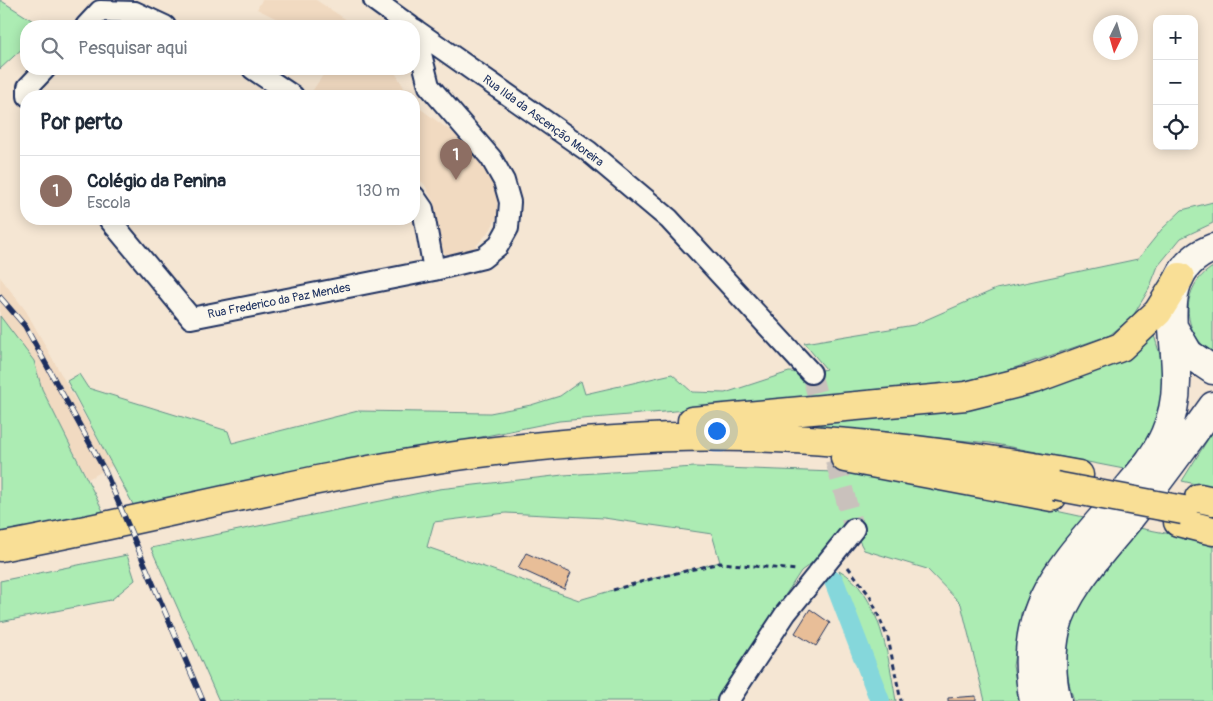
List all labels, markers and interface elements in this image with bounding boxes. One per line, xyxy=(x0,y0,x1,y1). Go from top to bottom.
north arrow xyxy=(1093,15,1138,60)
map controls xyxy=(1153,15,1198,150)
button: + xyxy=(1153,15,1198,60)
search box xyxy=(20,20,420,75)
icon: search xyxy=(38,34,66,62)
text: Pesquisar aqui xyxy=(78,36,187,60)
button: − xyxy=(1153,60,1198,105)
street label: Rua Ilda da Ascenção Moreira xyxy=(480,72,607,170)
button: locate xyxy=(1153,105,1198,150)
text: Por perto xyxy=(40,109,122,136)
pin: 1 xyxy=(440,139,472,180)
text: Colégio da Penina xyxy=(87,169,226,193)
text: 1 xyxy=(53,181,59,201)
text: 130 m xyxy=(356,181,400,201)
text: Escola xyxy=(87,193,130,213)
street label: Rua Frederico da Paz Mendes xyxy=(206,280,352,322)
your location xyxy=(704,418,730,444)

